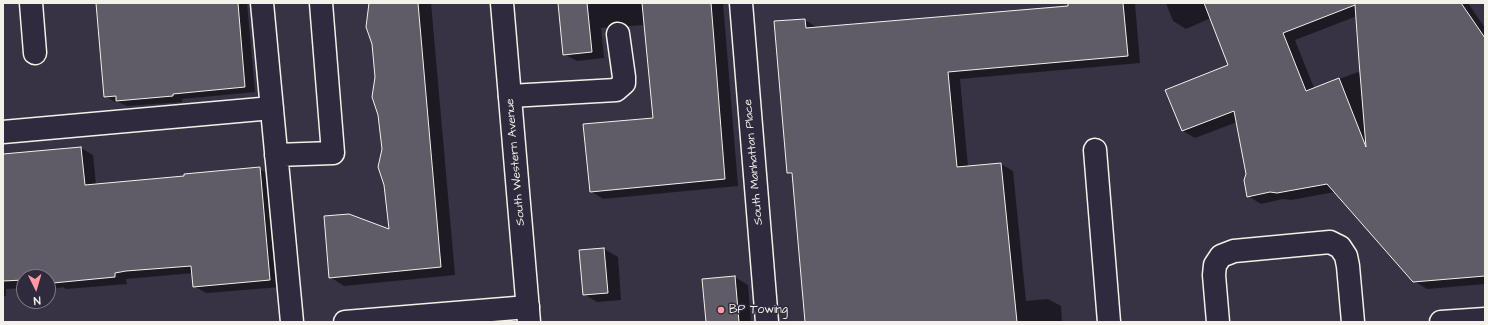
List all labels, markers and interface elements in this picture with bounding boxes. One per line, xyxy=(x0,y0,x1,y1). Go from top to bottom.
street label: South Western Avenue xyxy=(503,98,529,226)
street label: South Manhattan Place xyxy=(741,98,767,226)
north arrow xyxy=(16,269,56,309)
text: N xyxy=(33,293,41,308)
place label: BP Towing xyxy=(729,303,788,317)
marker: BP Towing xyxy=(716,305,726,315)

